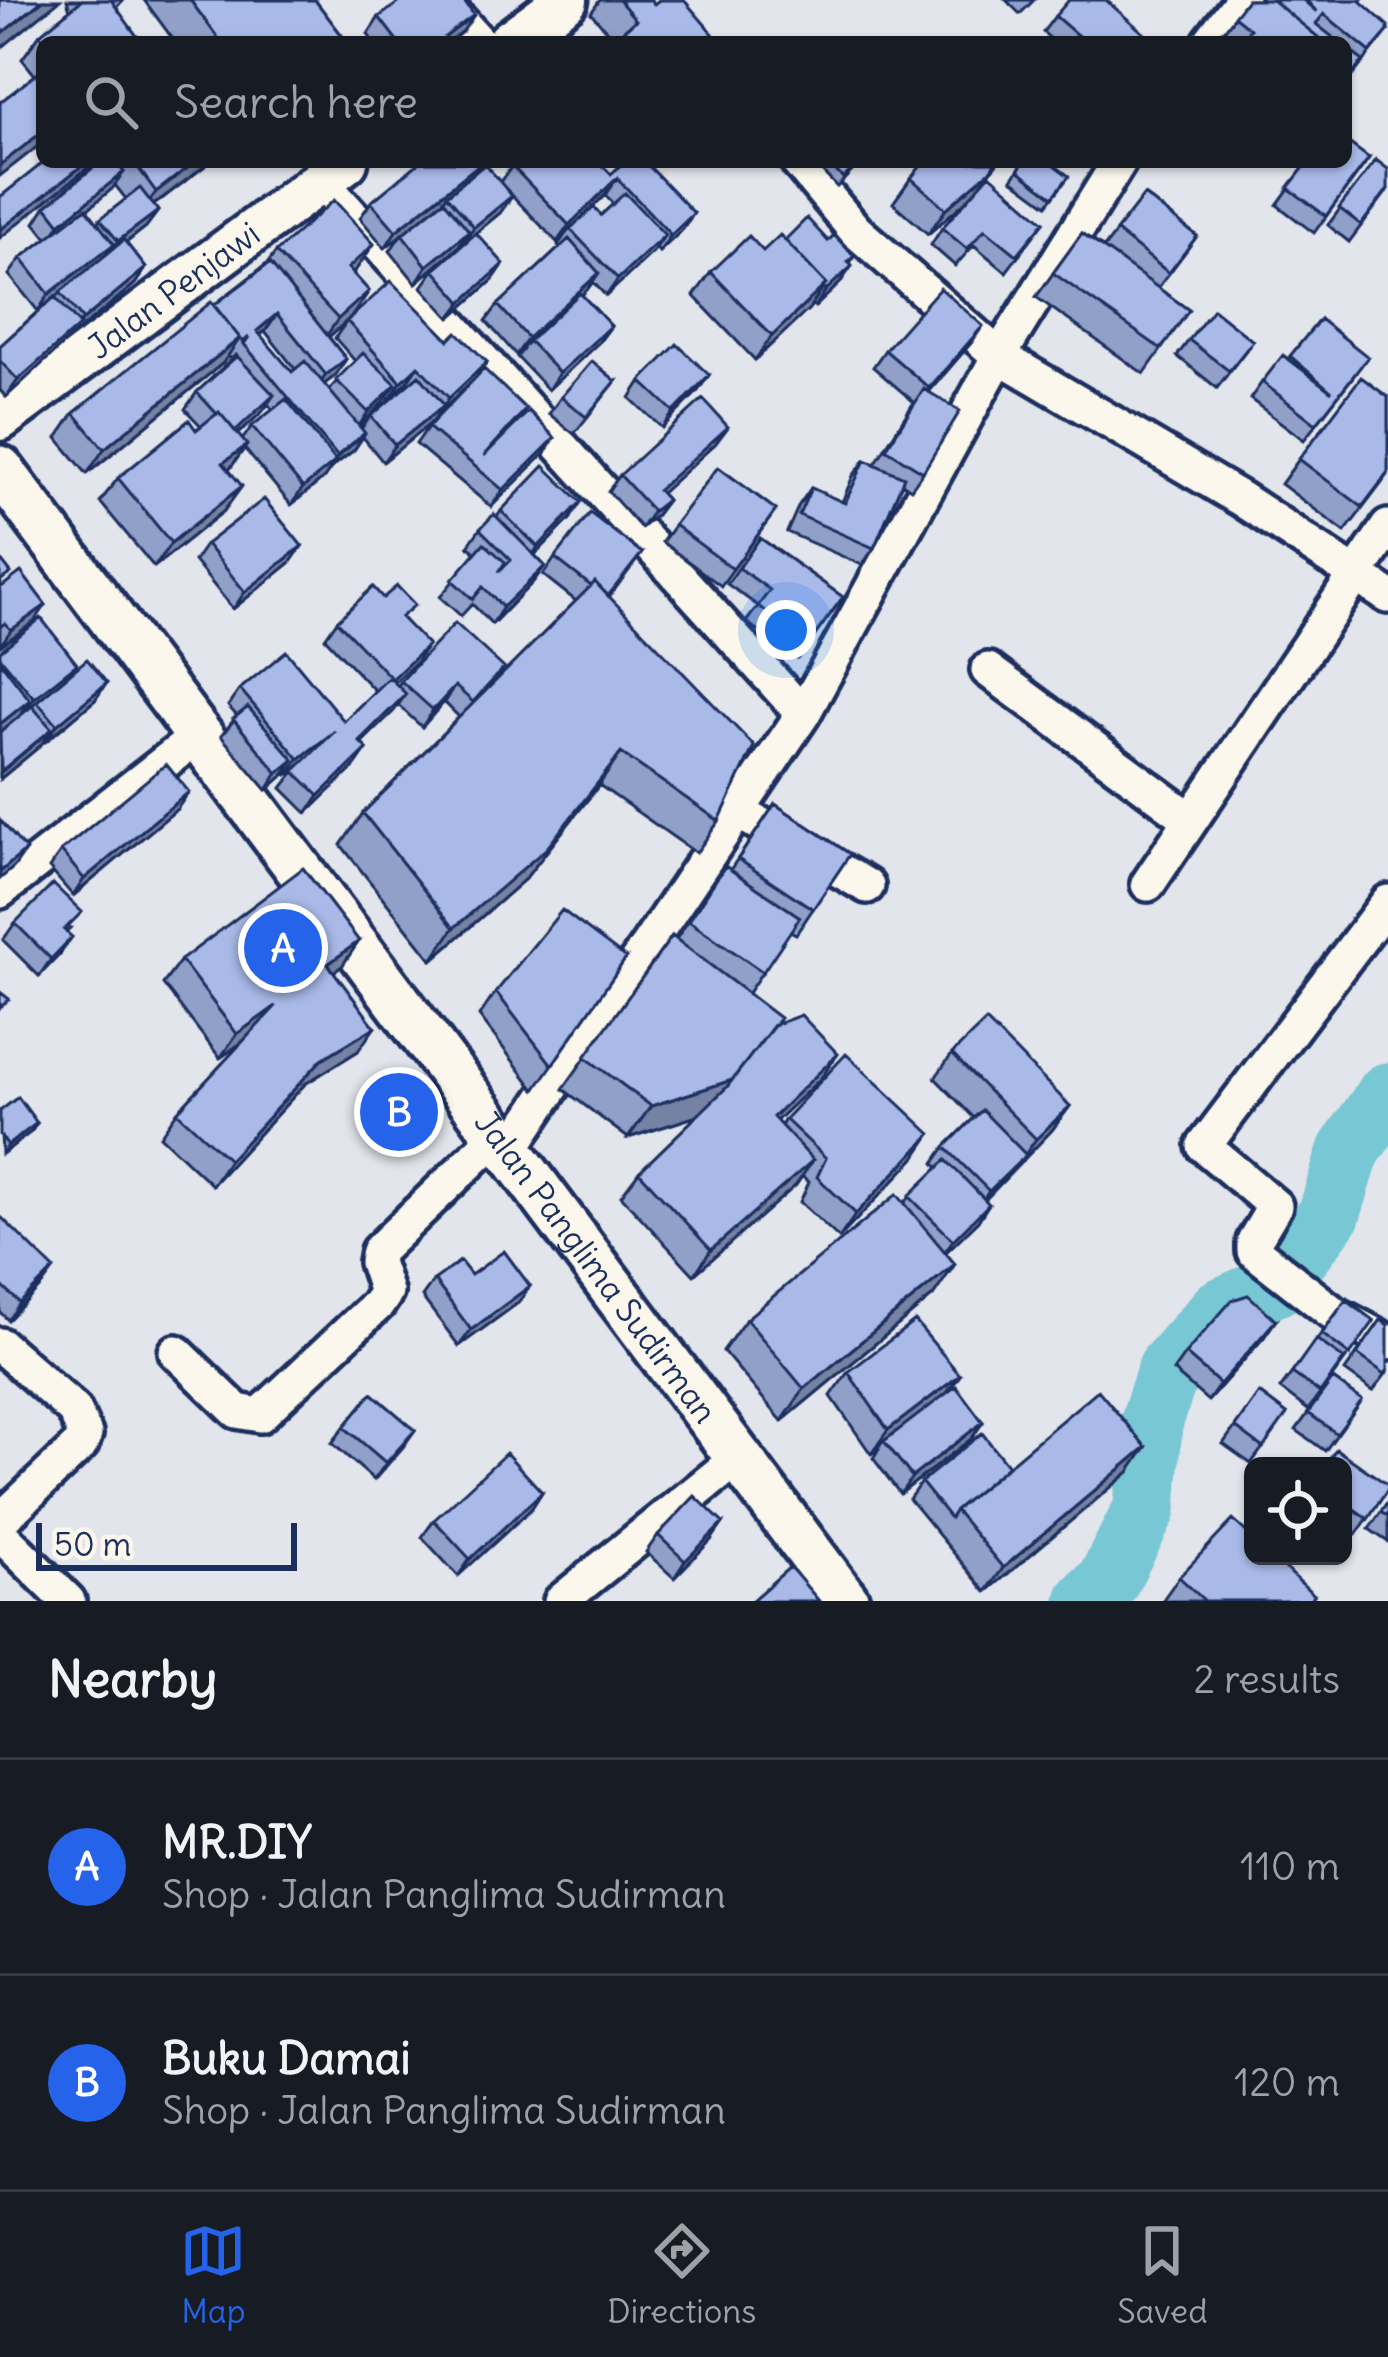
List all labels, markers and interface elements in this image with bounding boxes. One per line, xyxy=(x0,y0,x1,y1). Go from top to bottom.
search box xyxy=(36,36,1352,168)
icon: search xyxy=(78,69,144,135)
text: Search here xyxy=(174,74,418,130)
street label: Jalan Penjawi xyxy=(79,213,268,368)
your location xyxy=(756,600,816,660)
pin: A xyxy=(244,903,322,993)
pin: B xyxy=(360,1067,438,1157)
street label: Jalan Panglima Sudirman xyxy=(466,1102,727,1431)
map controls xyxy=(1244,1457,1352,1565)
button: locate xyxy=(1244,1457,1352,1565)
scale bar xyxy=(36,1517,297,1570)
text: 50 m xyxy=(54,1523,131,1565)
text: Nearby xyxy=(48,1647,217,1711)
text: 2 results xyxy=(1193,1655,1340,1704)
text: MR.DIY xyxy=(162,1814,312,1870)
text: A xyxy=(74,1842,100,1891)
text: 110 m xyxy=(1240,1842,1340,1891)
text: Shop · Jalan Panglima Sudirman xyxy=(162,1870,726,1919)
text: Buku Damai xyxy=(162,2030,411,2086)
text: B xyxy=(74,2058,100,2107)
text: 120 m xyxy=(1234,2058,1340,2107)
text: Shop · Jalan Panglima Sudirman xyxy=(162,2086,726,2135)
tab: Map xyxy=(180,2218,246,2332)
tab: Directions xyxy=(607,2218,756,2332)
tab: Saved xyxy=(1117,2218,1208,2332)

